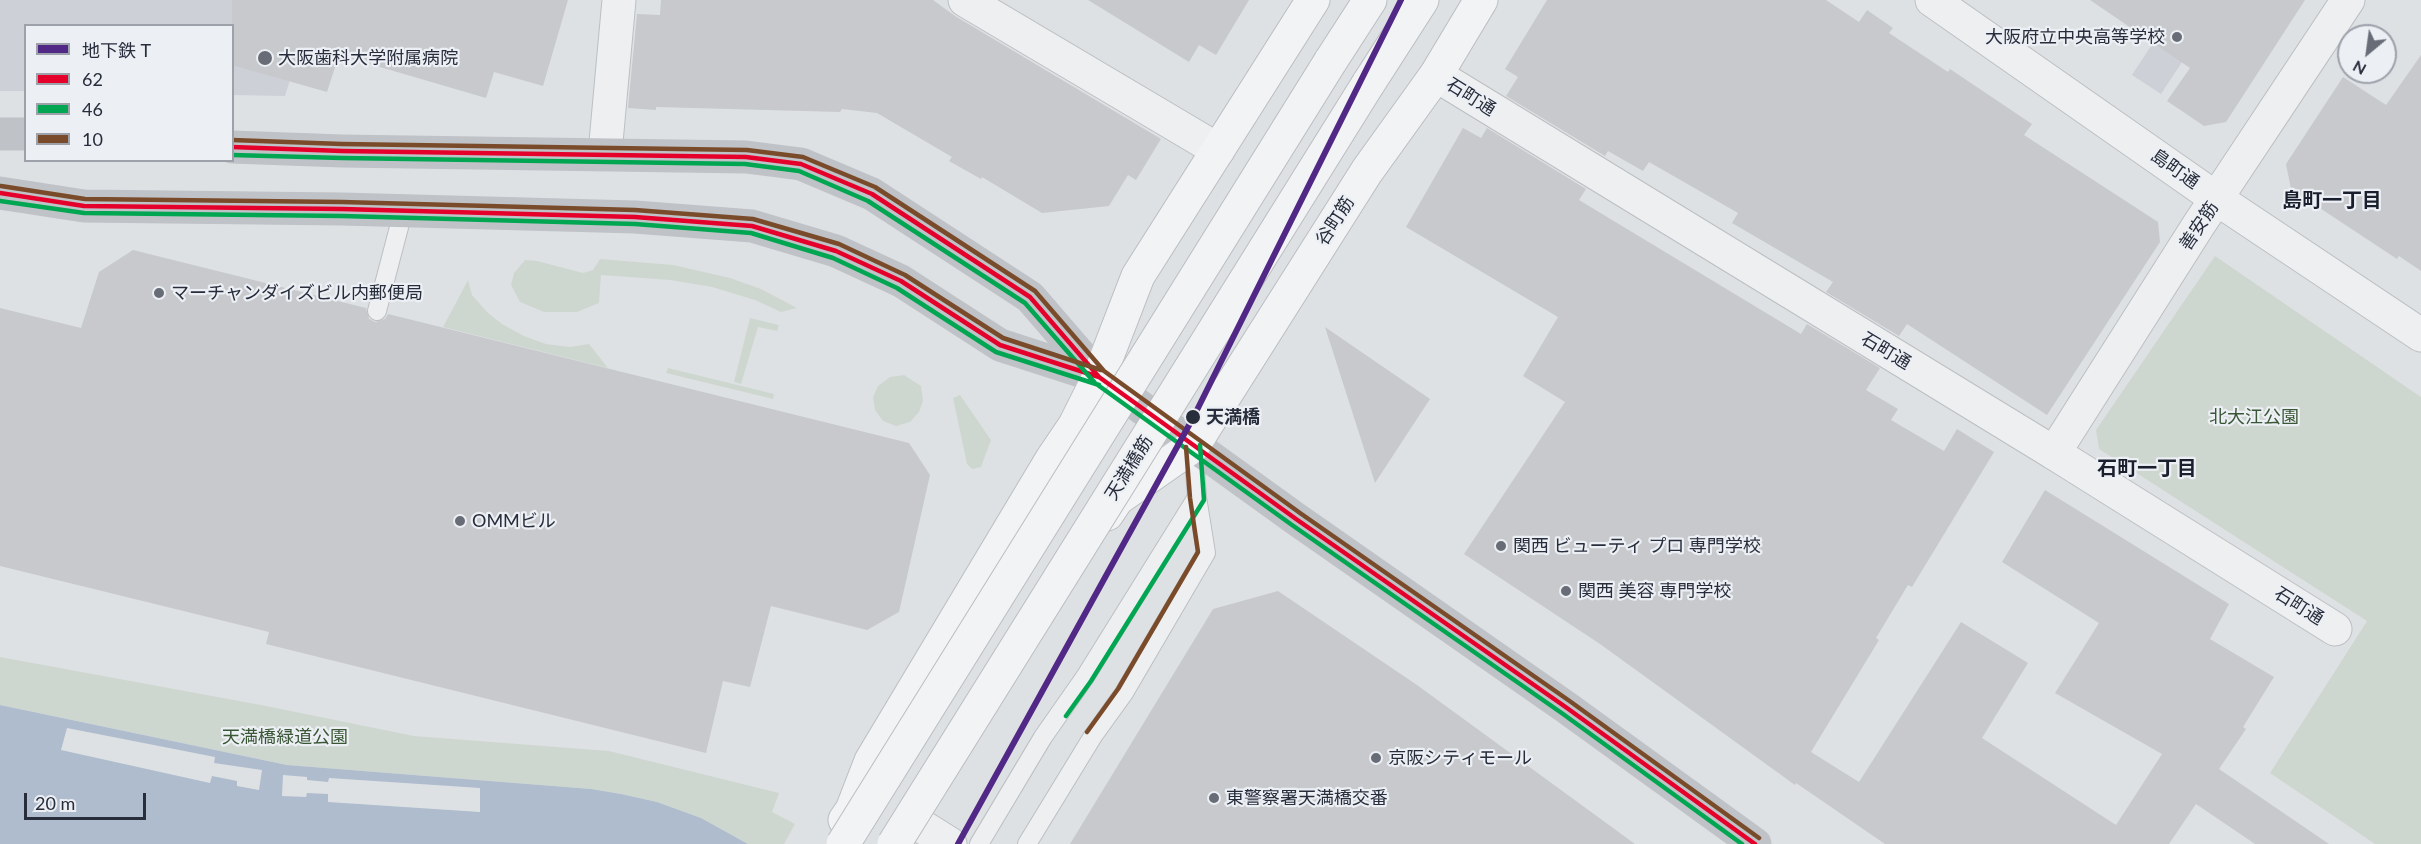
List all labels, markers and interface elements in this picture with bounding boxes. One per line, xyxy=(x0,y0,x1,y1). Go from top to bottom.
legend xyxy=(24,24,234,162)
north arrow xyxy=(2337,24,2397,84)
place label: 大阪府立中央高等学校 xyxy=(1985,26,2165,48)
marker: 大阪府立中央高等学校 xyxy=(2170,30,2184,44)
text: 地下鉄 T xyxy=(82,39,151,61)
place label: 大阪歯科大学附属病院 xyxy=(278,47,458,69)
marker: 大阪歯科大学附属病院 xyxy=(256,49,274,67)
text: N xyxy=(2349,57,2369,80)
text: 62 xyxy=(82,68,103,90)
street label: 石町通 xyxy=(1442,74,1500,120)
text: 46 xyxy=(82,98,103,120)
text: 10 xyxy=(82,128,103,150)
street label: 島町通 xyxy=(2147,145,2203,193)
district label: 島町一丁目 xyxy=(2282,189,2382,213)
street label: 谷町筋 xyxy=(1311,192,1359,250)
street label: 善安筋 xyxy=(2175,198,2223,254)
place label: マーチャンダイズビル内郵便局 xyxy=(171,282,423,304)
marker: マーチャンダイズビル内郵便局 xyxy=(152,286,166,300)
street label: 石町通 xyxy=(1857,328,1915,374)
place label: 天満橋 xyxy=(1206,406,1260,428)
park label: 北大江公園 xyxy=(2209,406,2299,428)
marker: 天満橋 xyxy=(1184,408,1202,426)
street label: 天満橋筋 xyxy=(1101,432,1157,504)
district label: 石町一丁目 xyxy=(2097,457,2197,481)
place label: OMMビル xyxy=(472,510,556,532)
marker: OMMビル xyxy=(453,514,467,528)
place label: 関西 ビューティ プロ 専門学校 xyxy=(1513,535,1761,557)
marker: 関西 ビューティ プロ 専門学校 xyxy=(1494,539,1508,553)
place label: 関西 美容 専門学校 xyxy=(1578,580,1731,602)
street label: 石町通 xyxy=(2270,583,2328,629)
marker: 関西 美容 専門学校 xyxy=(1559,584,1573,598)
park label: 天満橋緑道公園 xyxy=(222,726,348,748)
place label: 京阪シティモール xyxy=(1388,747,1532,769)
marker: 京阪シティモール xyxy=(1369,751,1383,765)
scale bar xyxy=(27,781,148,819)
place label: 東警察署天満橋交番 xyxy=(1226,787,1388,809)
marker: 東警察署天満橋交番 xyxy=(1207,791,1221,805)
text: 20 m xyxy=(35,792,75,814)

